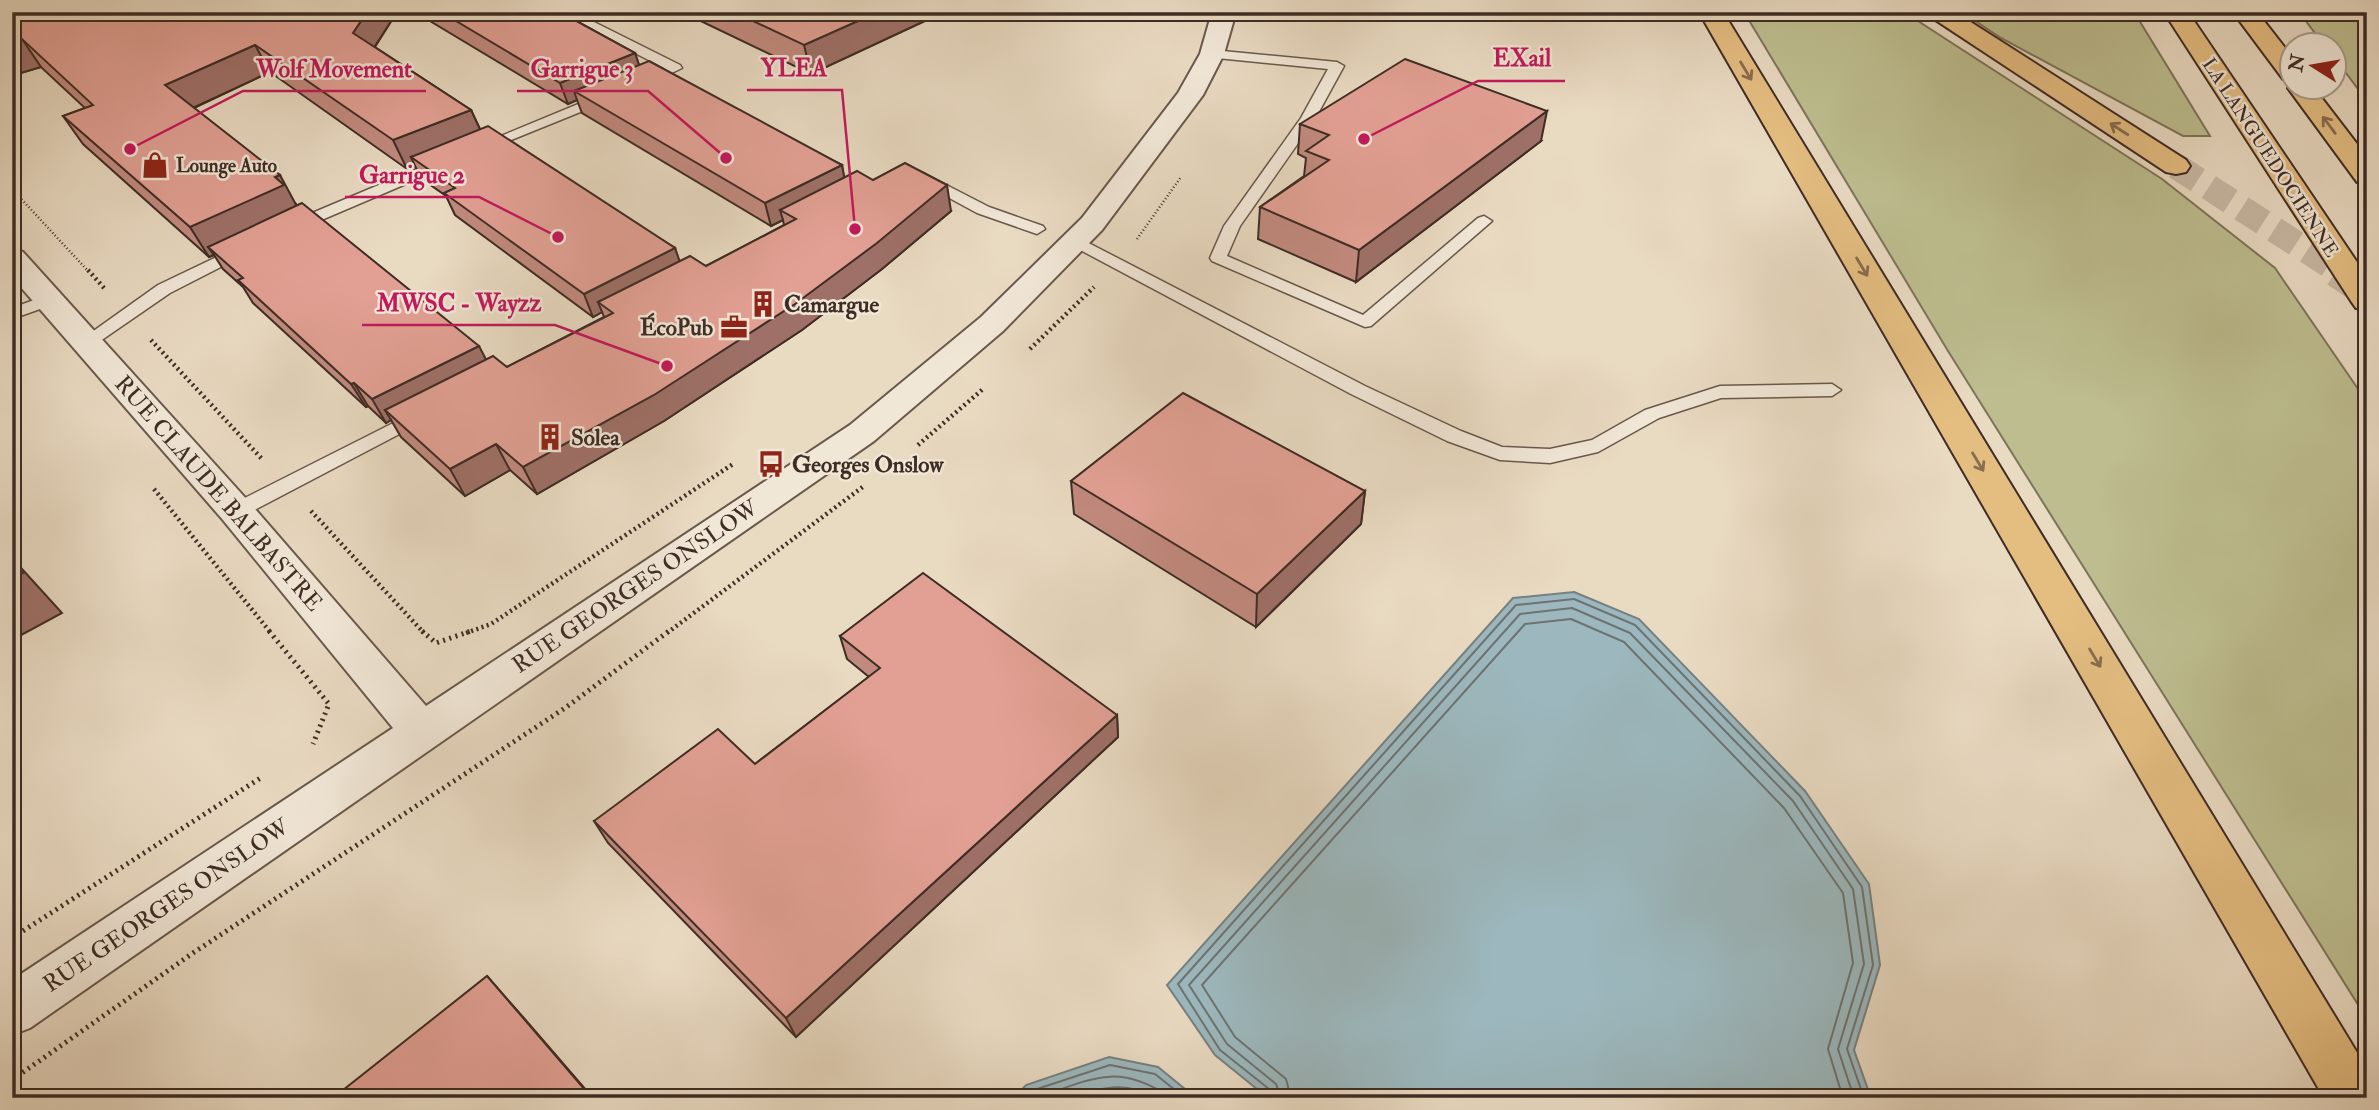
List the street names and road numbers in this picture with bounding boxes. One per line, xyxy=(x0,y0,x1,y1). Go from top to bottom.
street label: LA LANGUEDOCIENNE xyxy=(2198,53,2344,261)
street label: RUE CLAUDE BALBASTRE xyxy=(108,370,329,617)
street label: RUE GEORGES ONSLOW xyxy=(507,492,765,680)
street label: RUE GEORGES ONSLOW xyxy=(38,811,296,999)

